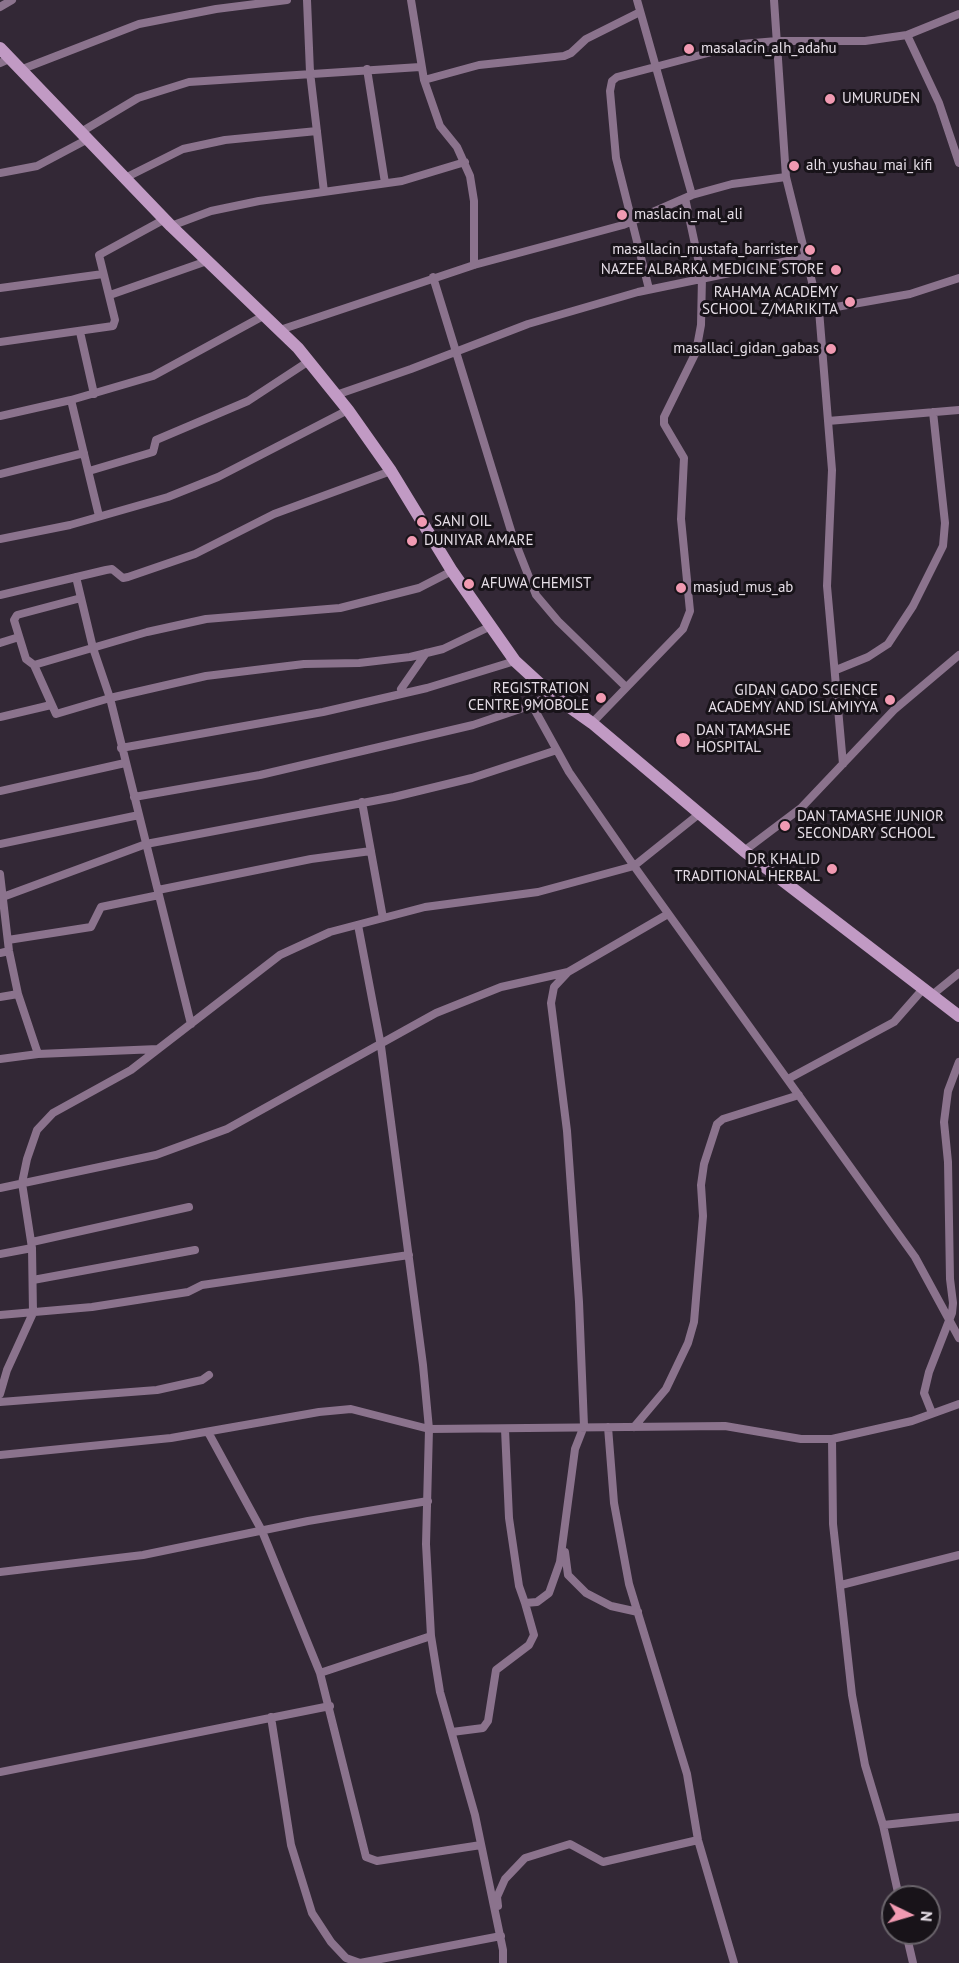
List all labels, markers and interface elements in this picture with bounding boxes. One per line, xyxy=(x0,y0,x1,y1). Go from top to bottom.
place label: masalacin_alh_adahu xyxy=(701,40,837,58)
marker: masalacin_alh_adahu xyxy=(682,42,696,56)
place label: UMURUDEN xyxy=(842,90,920,108)
marker: UMURUDEN xyxy=(823,92,837,106)
place label: alh_yushau_mai_kifi xyxy=(806,157,932,175)
marker: alh_yushau_mai_kifi xyxy=(787,159,801,173)
place label: maslacin_mal_ali xyxy=(634,206,743,224)
marker: maslacin_mal_ali xyxy=(615,208,629,222)
place label: masallacin_mustafa_barrister xyxy=(612,241,798,259)
marker: masallacin_mustafa_barrister xyxy=(803,243,817,257)
place label: NAZEE ALBARKA MEDICINE STORE xyxy=(601,261,824,279)
marker: NAZEE ALBARKA MEDICINE STORE xyxy=(829,263,843,277)
place label: RAHAMA ACADEMY SCHOOL Z/MARIKITA xyxy=(702,284,838,319)
marker: RAHAMA ACADEMY SCHOOL Z/MARIKITA xyxy=(843,295,857,309)
place label: masallaci_gidan_gabas xyxy=(673,340,819,358)
marker: masallaci_gidan_gabas xyxy=(824,342,838,356)
place label: SANI OIL xyxy=(434,513,492,531)
marker: SANI OIL xyxy=(415,515,429,529)
place label: DUNIYAR AMARE xyxy=(424,532,533,550)
marker: DUNIYAR AMARE xyxy=(405,534,419,548)
place label: AFUWA CHEMIST xyxy=(481,575,591,593)
marker: AFUWA CHEMIST xyxy=(462,577,476,591)
place label: masjud_mus_ab xyxy=(693,579,793,597)
marker: masjud_mus_ab xyxy=(674,581,688,595)
place label: REGISTRATION CENTRE 9MOBOLE xyxy=(468,680,589,715)
place label: GIDAN GADO SCIENCE ACADEMY AND ISLAMIYYA xyxy=(708,682,878,717)
marker: REGISTRATION CENTRE 9MOBOLE xyxy=(594,691,608,705)
marker: GIDAN GADO SCIENCE ACADEMY AND ISLAMIYYA xyxy=(883,693,897,707)
place label: DAN TAMASHE HOSPITAL xyxy=(696,722,791,757)
marker: DAN TAMASHE HOSPITAL xyxy=(674,731,692,749)
place label: DAN TAMASHE JUNIOR SECONDARY SCHOOL xyxy=(797,808,944,843)
marker: DAN TAMASHE JUNIOR SECONDARY SCHOOL xyxy=(778,819,792,833)
place label: DR KHALID TRADITIONAL HERBAL xyxy=(674,851,820,886)
marker: DR KHALID TRADITIONAL HERBAL xyxy=(825,862,839,876)
north arrow xyxy=(881,1885,941,1945)
text: N xyxy=(917,1910,937,1922)

